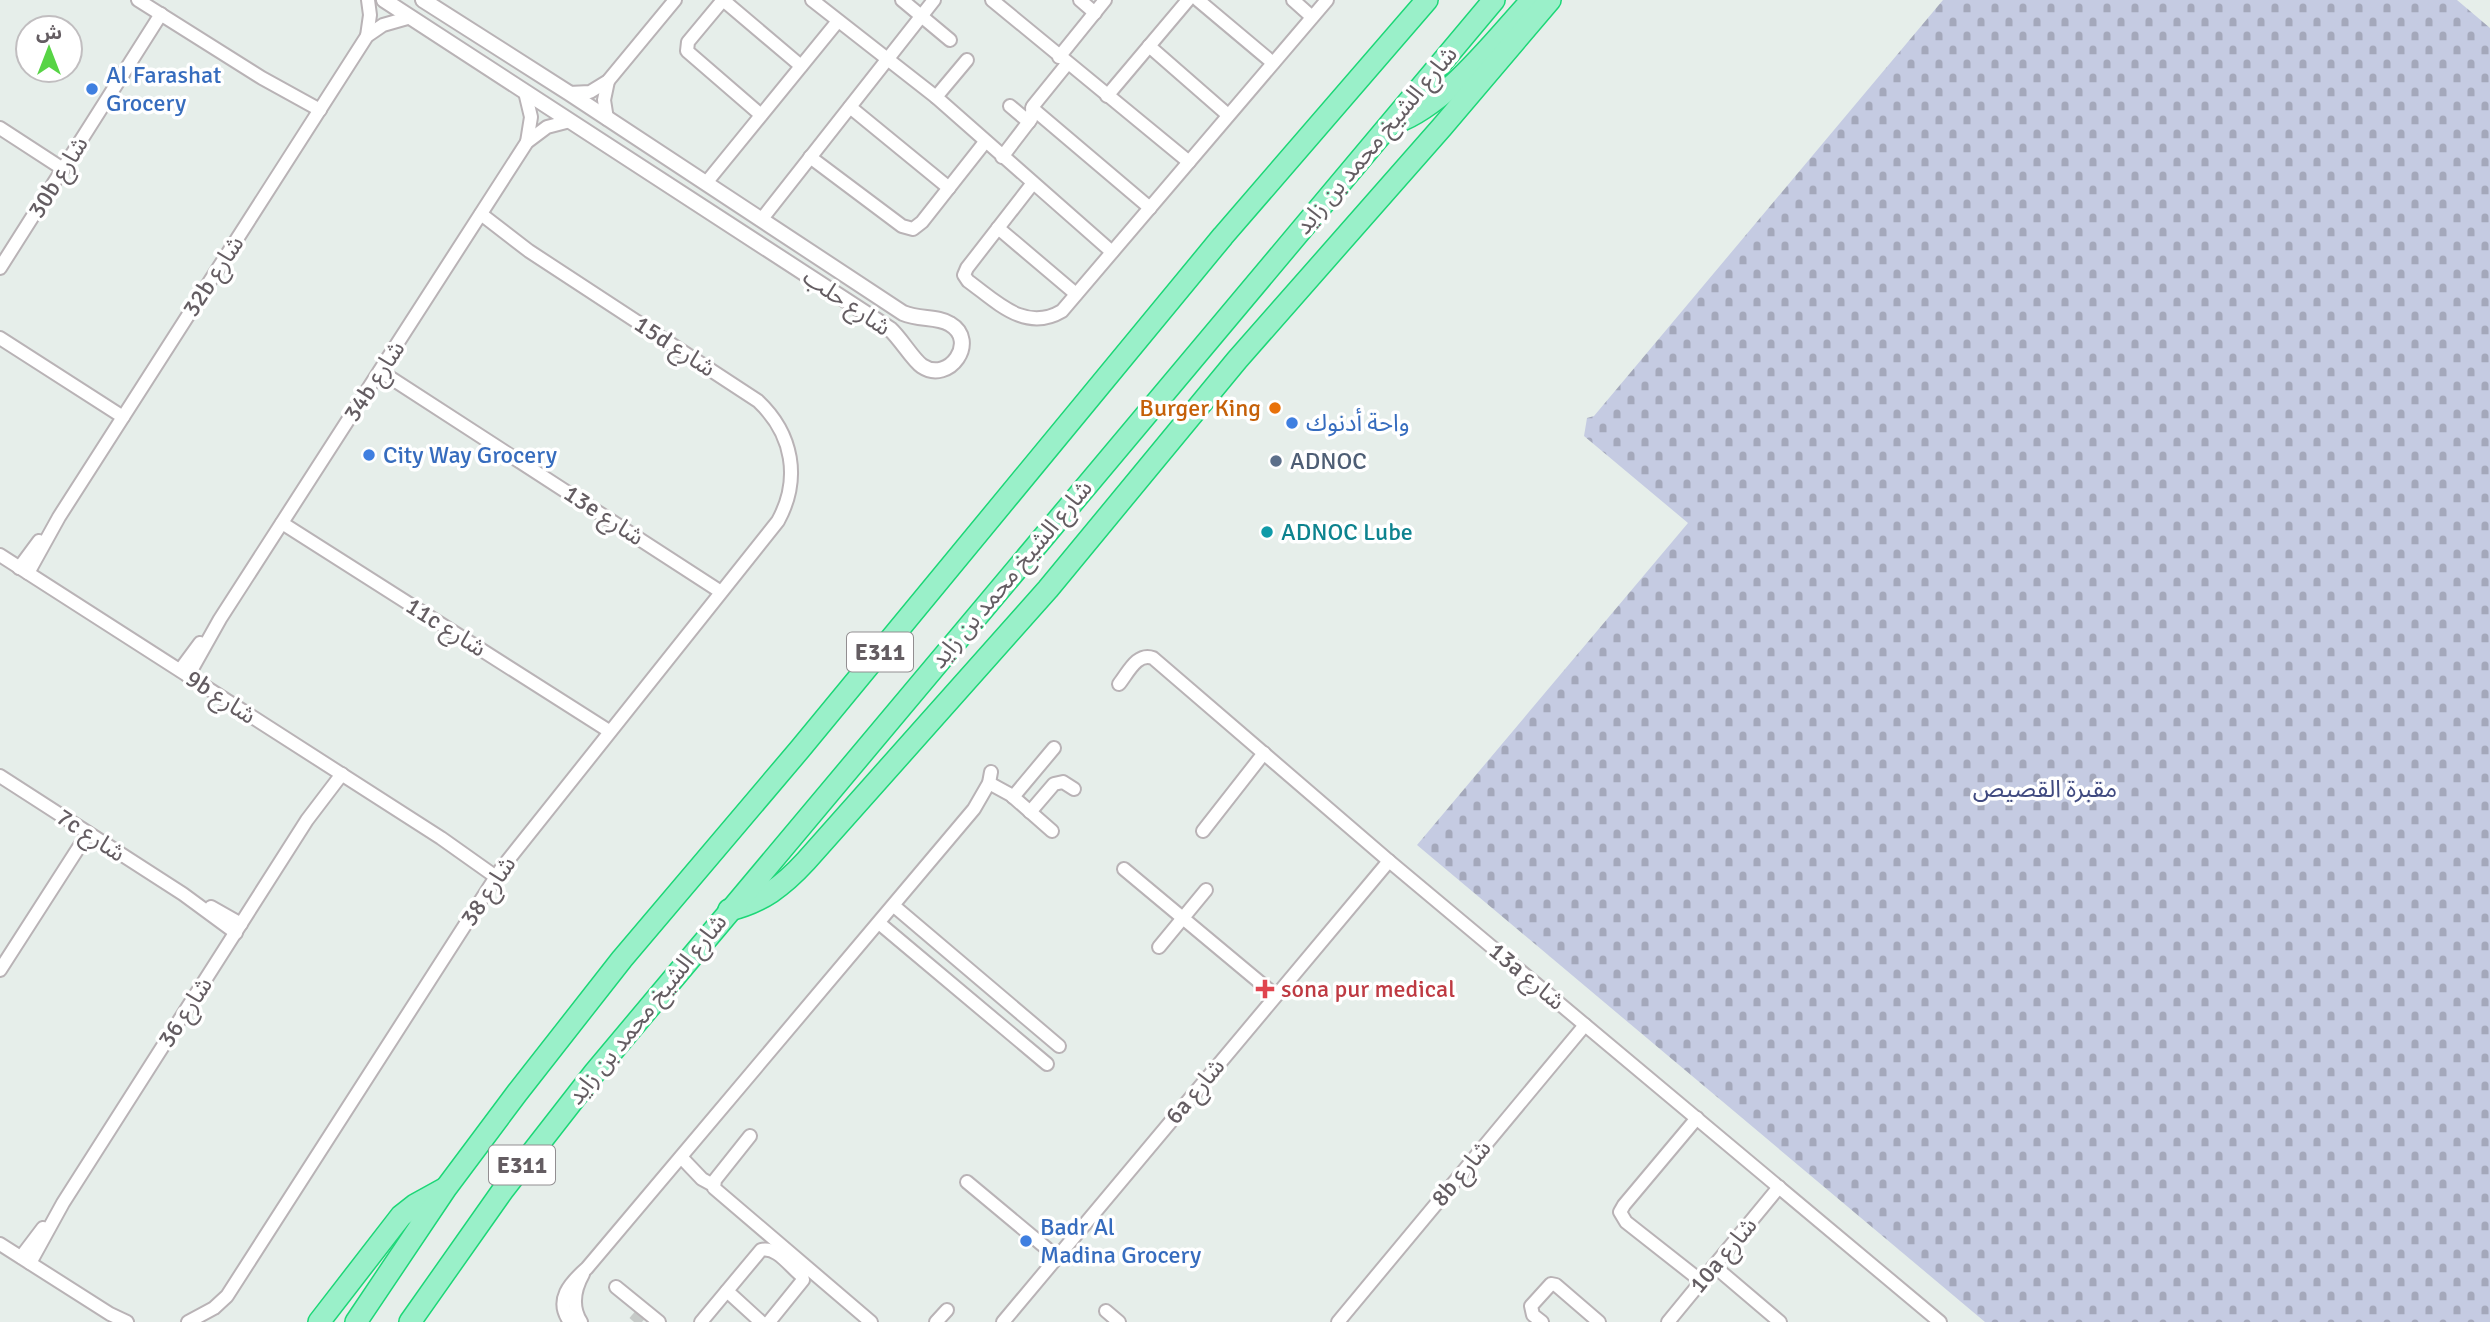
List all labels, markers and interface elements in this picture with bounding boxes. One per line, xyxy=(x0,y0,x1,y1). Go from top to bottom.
north arrow xyxy=(14,14,84,84)
text: ش xyxy=(36,21,62,45)
street label: شارع الشيخ محمد بن زايد xyxy=(1288,40,1465,242)
place label: Al Farashat Grocery xyxy=(106,60,221,118)
marker: Al Farashat Grocery xyxy=(84,81,100,97)
street label: 30b شارع xyxy=(21,131,96,224)
street label: 32b شارع xyxy=(176,230,252,323)
street label: شارع حلب xyxy=(796,262,897,344)
street label: 15d شارع xyxy=(628,309,721,385)
street label: 34b شارع xyxy=(337,335,413,428)
place label: Burger King xyxy=(1139,393,1261,423)
marker: Burger King xyxy=(1267,400,1283,416)
place label: واحة أدنوك xyxy=(1306,407,1410,438)
marker: واحة أدنوك xyxy=(1284,415,1300,431)
place label: City Way Grocery xyxy=(383,440,557,470)
place label: ADNOC xyxy=(1290,446,1367,476)
marker: City Way Grocery xyxy=(361,447,377,463)
marker: ADNOC xyxy=(1268,453,1284,469)
street label: شارع الشيخ محمد بن زايد xyxy=(923,474,1100,676)
street label: 13e شارع xyxy=(557,478,650,554)
place label: ADNOC Lube xyxy=(1281,517,1413,547)
marker: ADNOC Lube xyxy=(1259,524,1275,540)
street label: 11c شارع xyxy=(399,591,492,665)
road number: E311 xyxy=(847,632,913,672)
street label: 9b شارع xyxy=(179,663,262,732)
park label: مقبرة القصيص xyxy=(1973,774,2117,804)
street label: 7c شارع xyxy=(50,802,131,870)
street label: شارع 38 xyxy=(454,850,524,933)
street label: شارع الشيخ محمد بن زايد xyxy=(561,907,735,1112)
street label: 13a شارع xyxy=(1482,936,1571,1018)
street label: شارع 36 xyxy=(151,971,220,1054)
place label: sona pur medical xyxy=(1281,974,1455,1004)
marker: sona pur medical xyxy=(1255,979,1275,999)
street label: 6a شارع xyxy=(1159,1052,1233,1131)
street label: 8b شارع xyxy=(1425,1134,1499,1214)
road number: E311 xyxy=(489,1146,555,1184)
street label: 10a شارع xyxy=(1683,1211,1765,1300)
place label: Badr Al Madina Grocery xyxy=(1040,1212,1201,1270)
marker: Badr Al Madina Grocery xyxy=(1018,1233,1034,1249)

